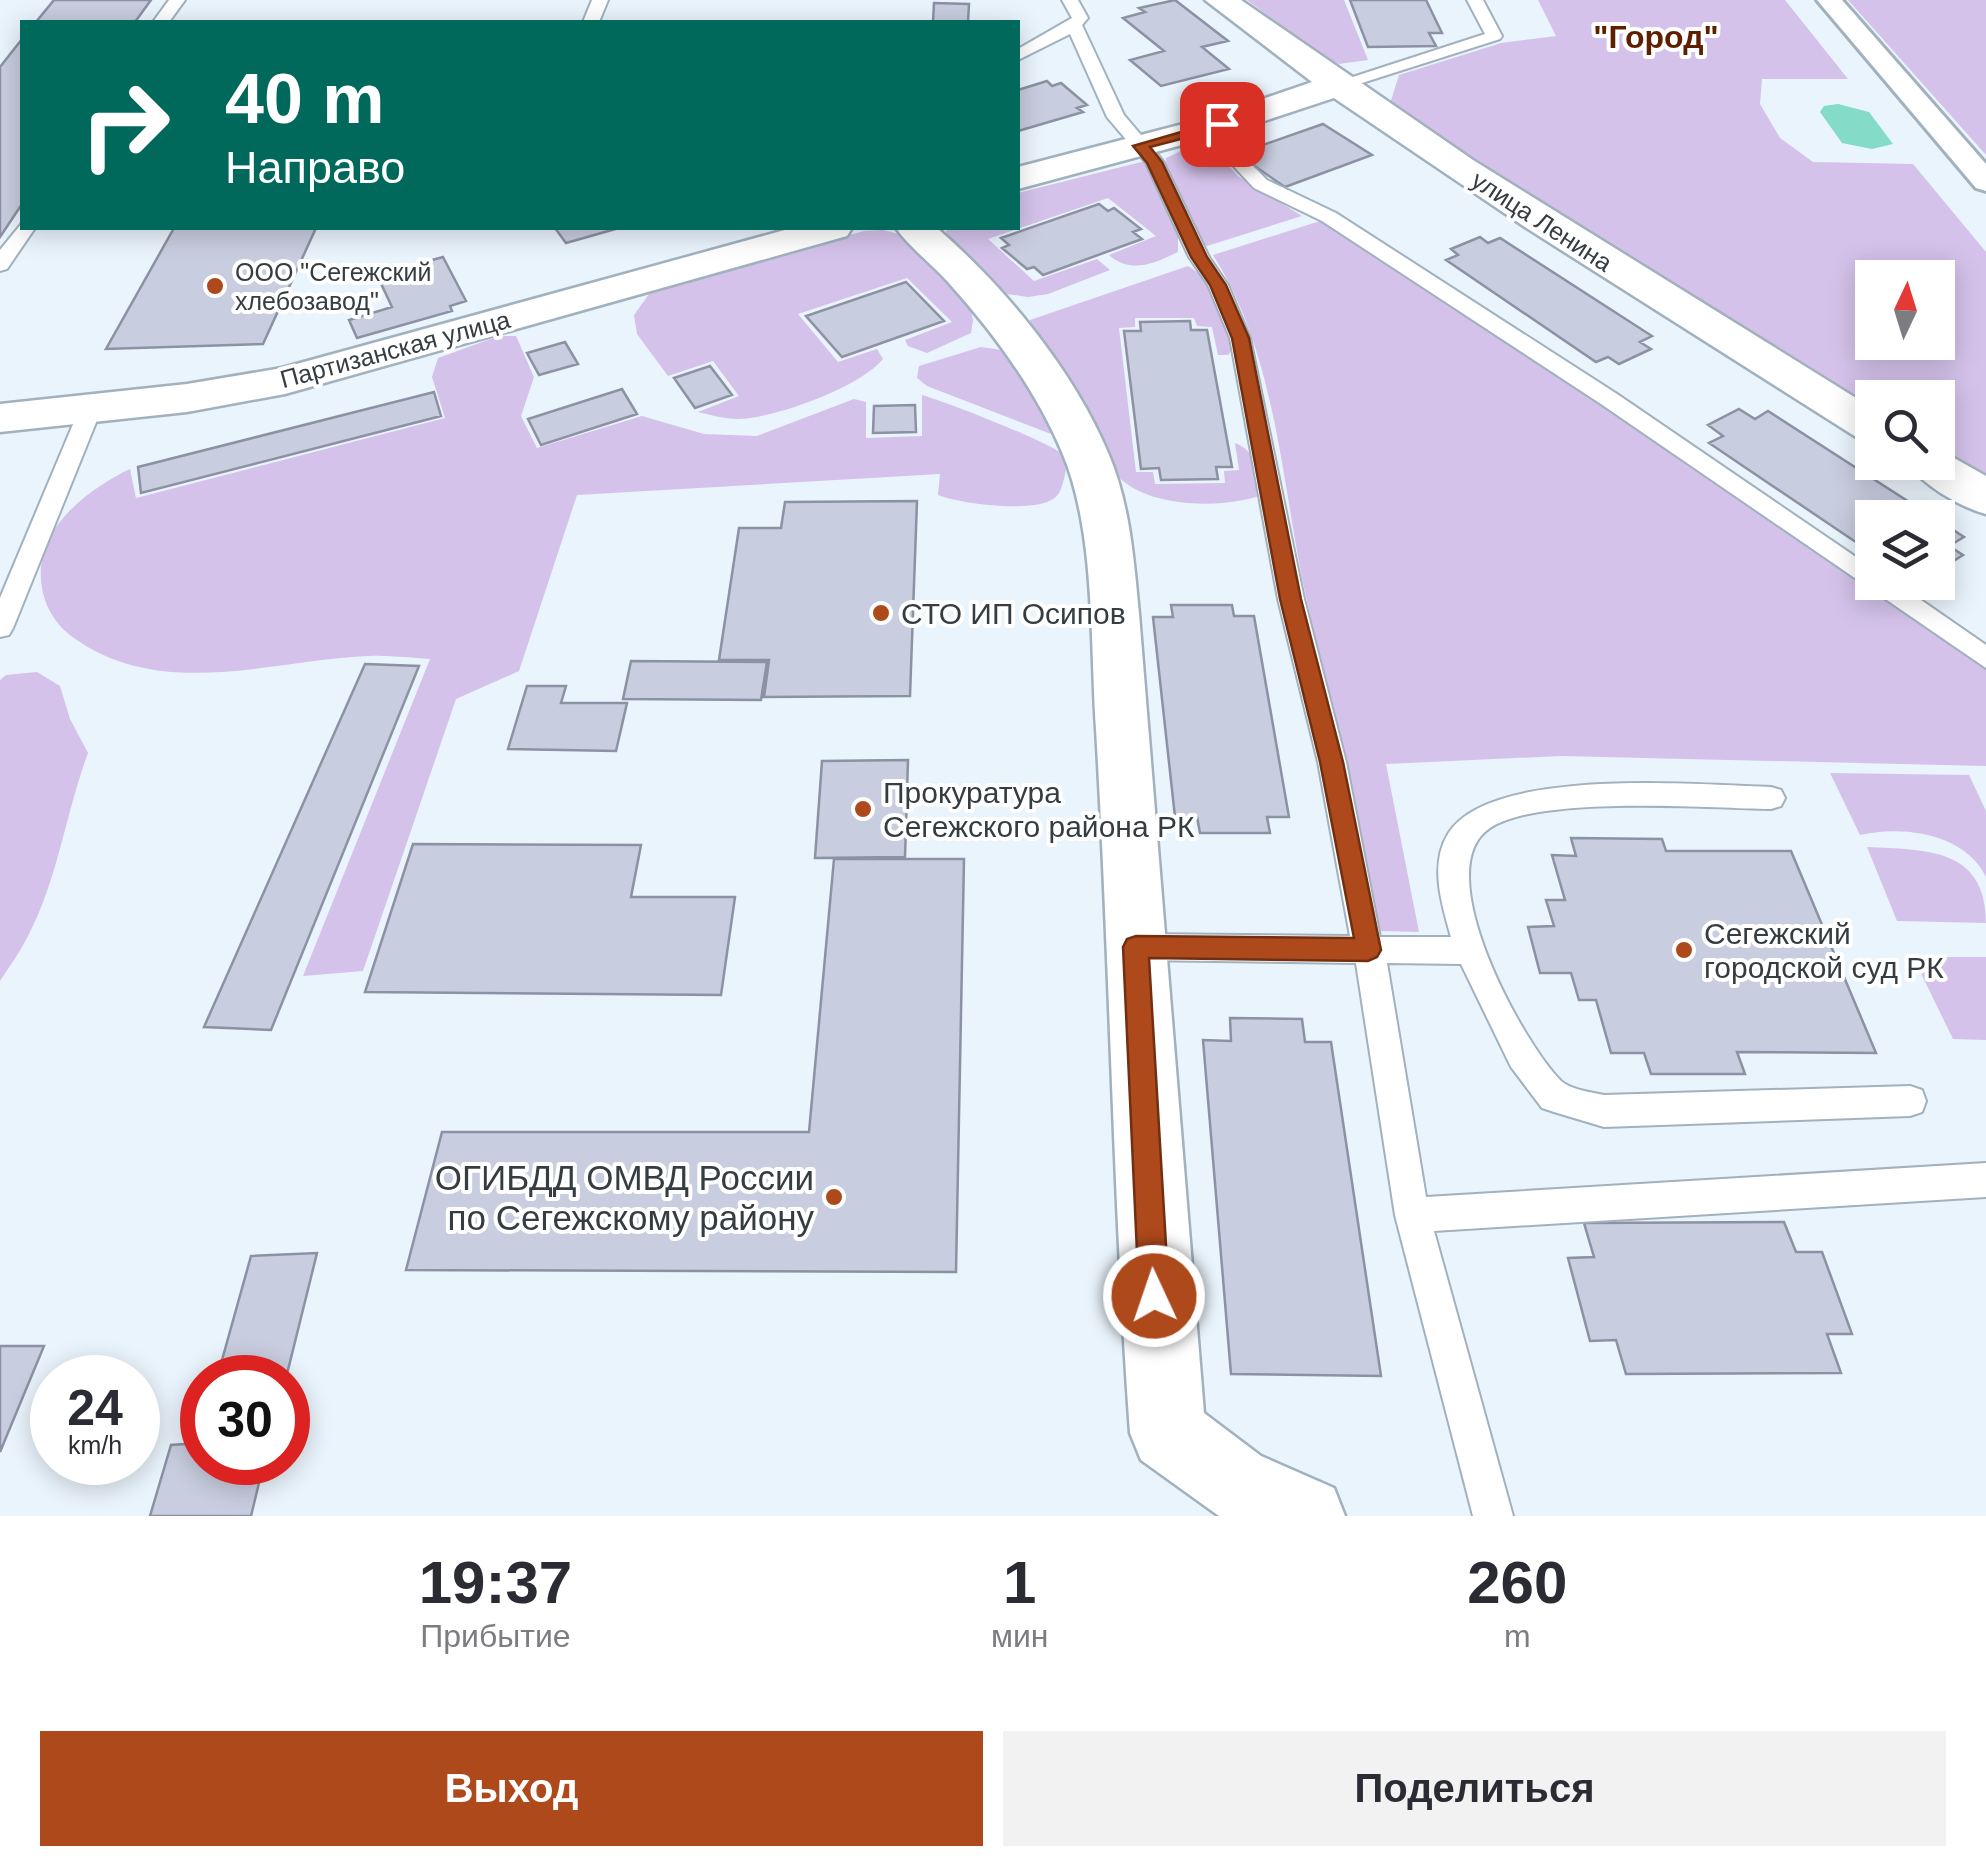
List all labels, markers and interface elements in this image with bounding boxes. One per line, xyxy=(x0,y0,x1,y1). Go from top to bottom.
district label: "Город" xyxy=(1593,19,1719,55)
icon: right xyxy=(60,60,190,190)
text: 40 m xyxy=(225,60,385,138)
pin xyxy=(1180,82,1265,167)
icon: arrive xyxy=(1195,97,1250,152)
text: Направо xyxy=(225,142,405,193)
street label: улица Ленина xyxy=(1467,165,1617,277)
place label: ООО "Сегежский хлебозавод" xyxy=(235,258,431,315)
north arrow xyxy=(1855,260,1955,360)
map controls xyxy=(1855,260,1955,600)
marker: ООО "Сегежский хлебозавод" xyxy=(204,275,226,297)
street label: Партизанская улица xyxy=(277,305,513,393)
button: search xyxy=(1855,380,1955,480)
button: layers xyxy=(1855,500,1955,600)
place label: СТО ИП Осипов xyxy=(901,597,1126,630)
marker: СТО ИП Осипов xyxy=(870,602,892,624)
place label: Прокуратура Сегежского района РК xyxy=(883,776,1195,843)
marker: Прокуратура Сегежского района РК xyxy=(852,798,874,820)
place label: Сегежский городской суд РК xyxy=(1704,917,1944,984)
marker: Сегежский городской суд РК xyxy=(1673,939,1695,961)
place label: ОГИБДД ОМВД России по Сегежскому району xyxy=(435,1158,814,1237)
marker: ОГИБДД ОМВД России по Сегежскому району xyxy=(823,1186,845,1208)
position arrow xyxy=(1102,1244,1206,1348)
speed limit sign: 30 xyxy=(180,1355,310,1485)
text: 24 xyxy=(67,1380,123,1436)
text: km/h xyxy=(68,1431,122,1459)
text: 19:37 xyxy=(419,1549,572,1616)
text: 1 xyxy=(1003,1549,1036,1616)
text: 260 xyxy=(1467,1549,1567,1616)
text: Прибытие xyxy=(420,1618,571,1654)
text: мин xyxy=(991,1618,1048,1654)
text: m xyxy=(1504,1618,1531,1654)
button: Выход xyxy=(40,1731,983,1846)
button: Поделиться xyxy=(1003,1731,1946,1846)

